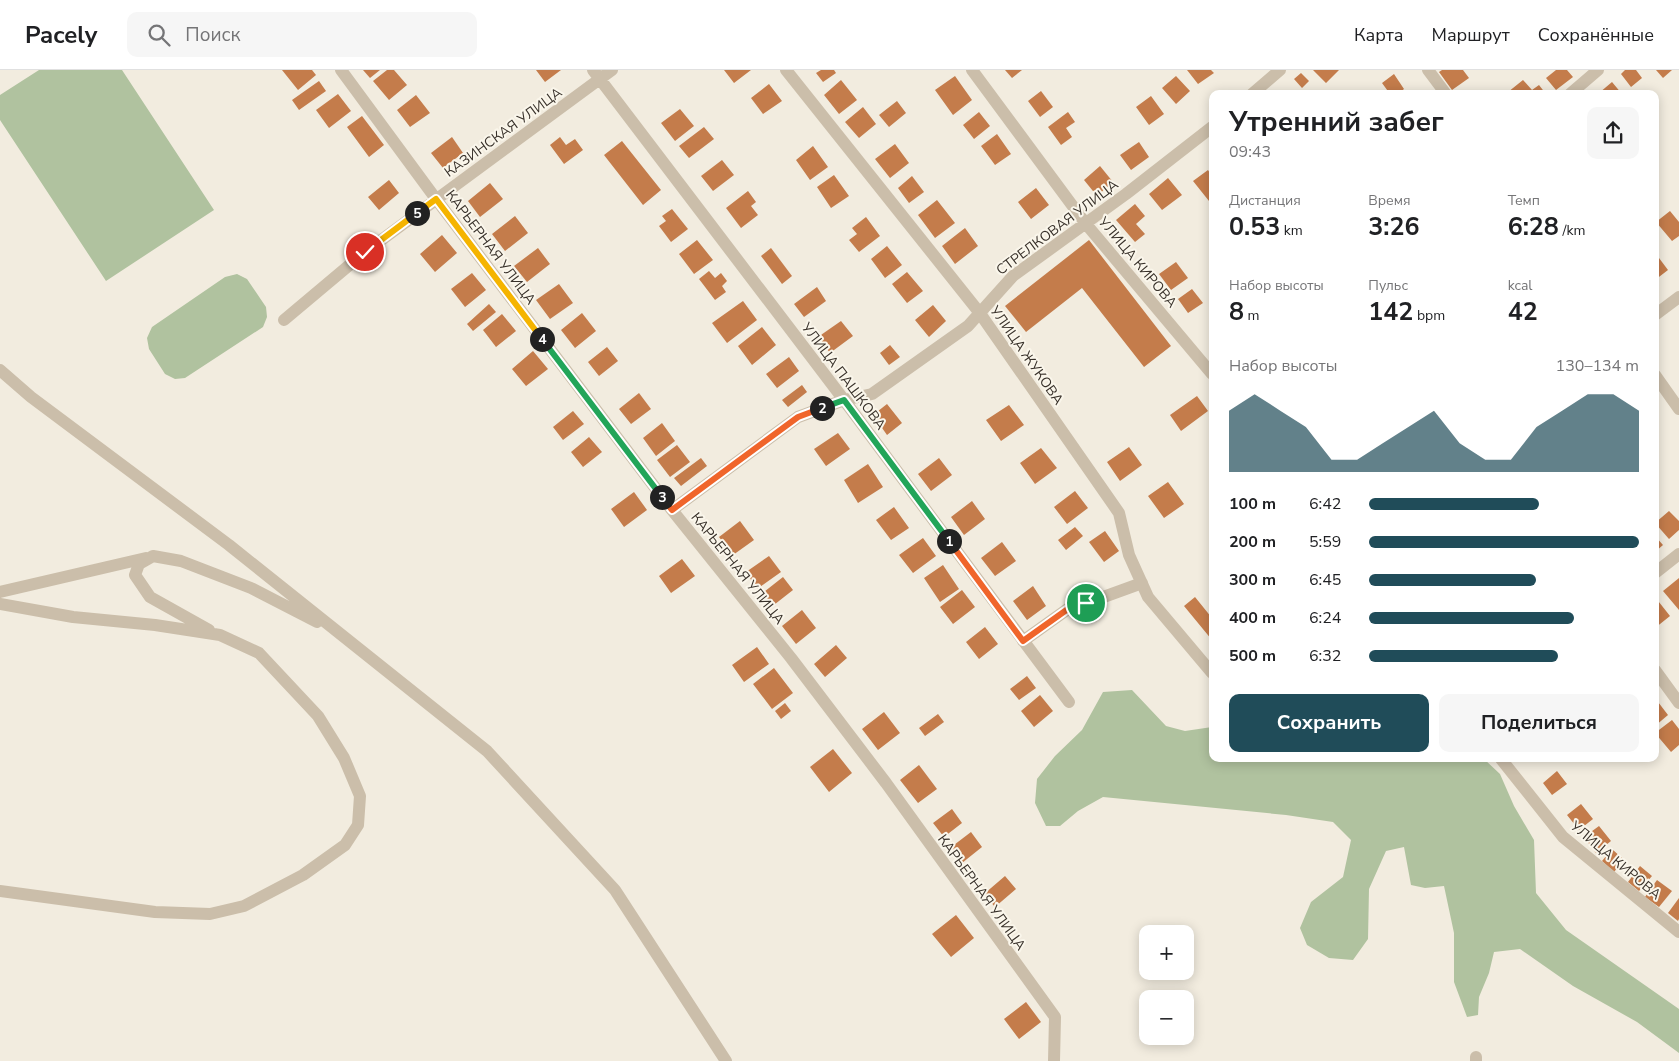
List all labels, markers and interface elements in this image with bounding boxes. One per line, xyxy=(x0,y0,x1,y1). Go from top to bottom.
search box xyxy=(127,12,477,57)
text: Pacely xyxy=(25,19,97,51)
icon: search xyxy=(145,21,173,49)
text: Поиск xyxy=(185,22,241,48)
text: Карта xyxy=(1354,23,1404,47)
text: Маршрут xyxy=(1432,23,1510,47)
text: Сохранённые xyxy=(1538,23,1654,47)
street label: КАЗИНСКАЯ УЛИЦА xyxy=(441,83,566,182)
text: Утренний забег xyxy=(1229,103,1444,141)
button: share xyxy=(1587,107,1639,159)
text: 09:43 xyxy=(1229,141,1271,163)
street label: СТРЕЛКОВАЯ УЛИЦА xyxy=(992,175,1122,280)
street label: КАРЬЕРНАЯ УЛИЦА xyxy=(441,186,540,308)
text: Дистанция xyxy=(1229,191,1301,210)
text: Время xyxy=(1368,191,1410,210)
text: Темп xyxy=(1508,191,1540,210)
pin: 5 xyxy=(404,200,430,226)
text: 5 xyxy=(413,204,422,223)
text: 0.53 xyxy=(1229,210,1280,244)
text: 3:26 xyxy=(1368,210,1420,244)
text: 6:28 xyxy=(1508,210,1559,244)
street label: УЛИЦА КИРОВА xyxy=(1093,212,1181,312)
text: km xyxy=(1280,221,1303,240)
text: /km xyxy=(1559,221,1585,240)
pin xyxy=(344,231,386,273)
icon: check xyxy=(351,238,379,266)
text: Набор высоты xyxy=(1229,276,1324,295)
text: Пульс xyxy=(1368,276,1408,295)
text: kcal xyxy=(1508,276,1532,295)
text: 8 xyxy=(1229,295,1244,329)
text: 142 xyxy=(1368,295,1413,329)
text: 42 xyxy=(1508,295,1538,329)
street label: УЛИЦА ЖУКОВА xyxy=(985,301,1068,408)
text: m xyxy=(1244,306,1260,325)
text: bpm xyxy=(1413,306,1445,325)
street label: УЛИЦА ПАШКОВА xyxy=(797,318,890,434)
pin: 4 xyxy=(530,326,554,352)
text: 4 xyxy=(538,330,547,349)
text: Набор высоты xyxy=(1229,355,1337,377)
text: 130–134 m xyxy=(1556,355,1639,377)
pin: 2 xyxy=(810,396,834,420)
text: 2 xyxy=(818,399,827,418)
pin: 3 xyxy=(650,484,674,510)
text: 3 xyxy=(658,488,667,507)
text: 100 m xyxy=(1229,493,1276,515)
text: 6:42 xyxy=(1309,493,1341,515)
street label: КАРЬЕРНАЯ УЛИЦА xyxy=(687,508,789,628)
pin: 1 xyxy=(936,528,962,554)
text: 200 m xyxy=(1229,531,1276,553)
text: 5:59 xyxy=(1309,531,1341,553)
text: 1 xyxy=(945,532,954,551)
text: 300 m xyxy=(1229,569,1276,591)
text: 6:45 xyxy=(1309,569,1341,591)
pin xyxy=(1065,582,1107,624)
icon: arrive xyxy=(1072,589,1100,617)
text: 400 m xyxy=(1229,607,1276,629)
text: 6:24 xyxy=(1309,607,1341,629)
text: 500 m xyxy=(1229,645,1276,667)
text: 6:32 xyxy=(1309,645,1341,667)
button: Сохранить xyxy=(1229,694,1429,752)
button: Поделиться xyxy=(1439,694,1639,752)
street label: УЛИЦА КИРОВА xyxy=(1566,816,1665,904)
street label: КАРЬЕРНАЯ УЛИЦА xyxy=(933,831,1030,954)
map controls xyxy=(1139,925,1194,1045)
button: + xyxy=(1139,925,1194,980)
button: − xyxy=(1139,990,1194,1045)

